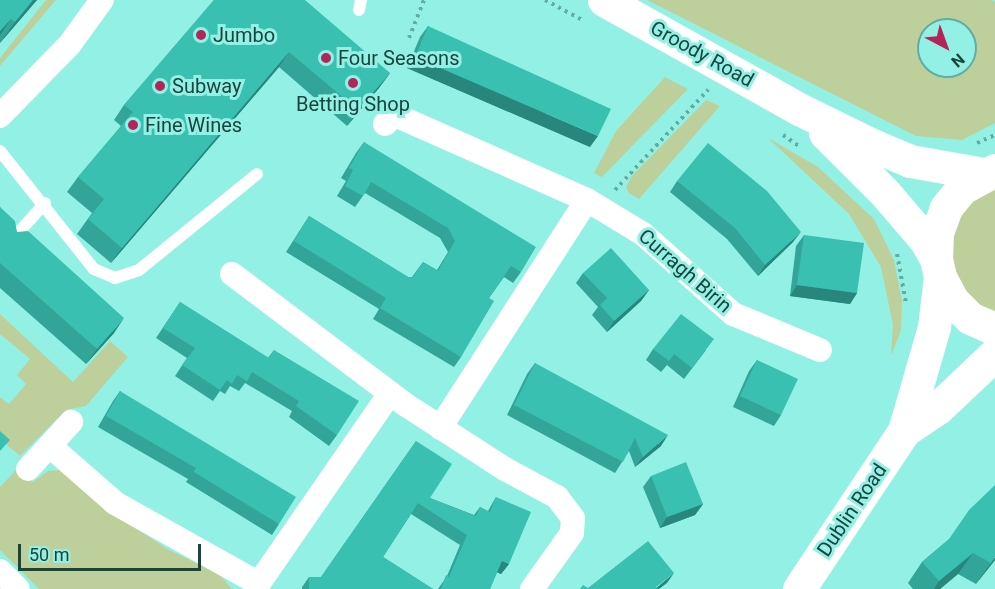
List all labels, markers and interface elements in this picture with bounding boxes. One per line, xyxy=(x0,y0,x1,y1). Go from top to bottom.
street label: Groody Road xyxy=(646,16,758,92)
north arrow xyxy=(917,18,977,78)
place label: Jumbo xyxy=(213,23,275,47)
marker: Jumbo xyxy=(194,28,208,42)
place label: Four Seasons xyxy=(338,46,459,70)
text: N xyxy=(947,50,968,71)
marker: Four Seasons xyxy=(319,51,333,65)
place label: Subway xyxy=(172,74,241,98)
marker: Betting Shop xyxy=(346,76,360,90)
marker: Subway xyxy=(153,79,167,93)
place label: Betting Shop xyxy=(296,92,410,116)
place label: Fine Wines xyxy=(145,113,242,137)
marker: Fine Wines xyxy=(126,118,140,132)
street label: Curragh Birin xyxy=(634,224,736,318)
street label: Dublin Road xyxy=(812,459,892,561)
scale bar xyxy=(21,532,204,570)
text: 50 m xyxy=(29,544,69,565)

